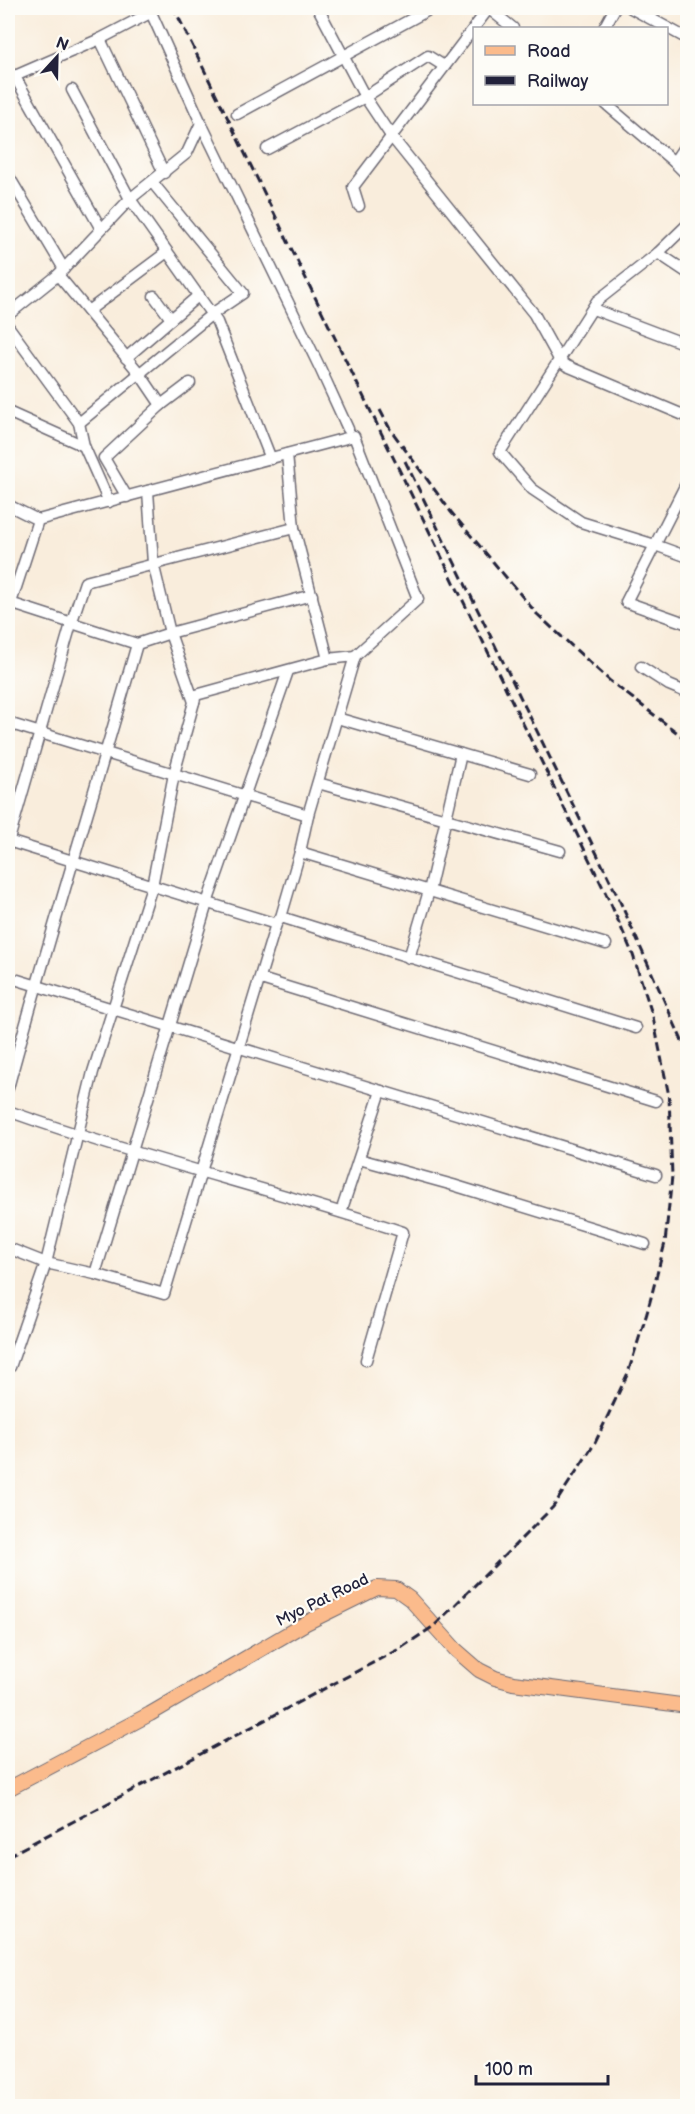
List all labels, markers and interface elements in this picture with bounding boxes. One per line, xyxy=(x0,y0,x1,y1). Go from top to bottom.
north arrow xyxy=(27,27,87,87)
legend xyxy=(473,27,668,105)
text: N xyxy=(53,33,71,56)
text: Road xyxy=(527,41,571,62)
text: Railway xyxy=(527,71,589,92)
street label: Myo Pat Road xyxy=(273,1570,372,1631)
scale bar xyxy=(476,2048,608,2086)
text: 100 m xyxy=(485,2059,533,2080)

